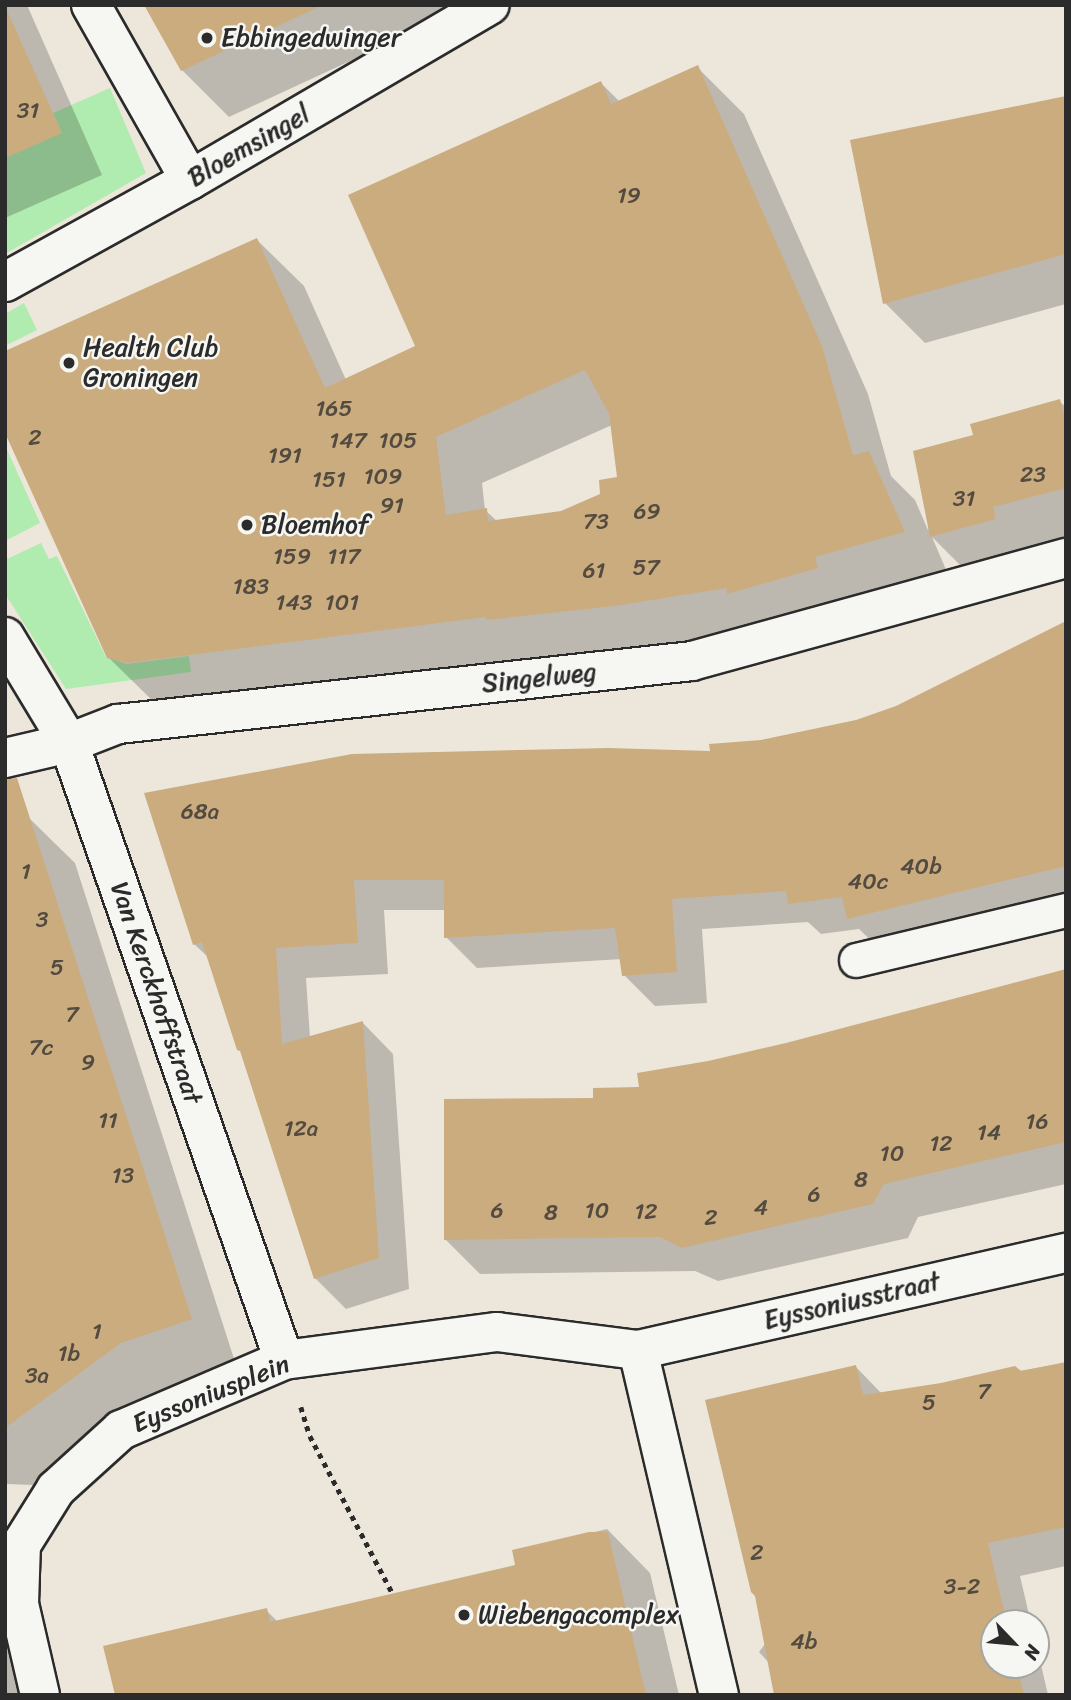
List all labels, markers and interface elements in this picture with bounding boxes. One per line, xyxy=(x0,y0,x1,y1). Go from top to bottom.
place label: Ebbingedwinger xyxy=(221,22,401,54)
marker: Ebbingedwinger xyxy=(199,30,215,46)
house number: 31 xyxy=(17,97,39,125)
street label: Bloemsingel xyxy=(182,98,316,194)
house number: 19 xyxy=(617,182,641,210)
place label: Health Club Groningen xyxy=(83,332,218,394)
marker: Health Club Groningen xyxy=(61,355,77,371)
house number: 165 xyxy=(316,395,352,423)
house number: 2 xyxy=(28,424,42,452)
house number: 147 xyxy=(329,427,367,455)
house number: 105 xyxy=(379,427,417,455)
house number: 191 xyxy=(268,442,302,470)
house number: 23 xyxy=(1020,461,1046,489)
house number: 109 xyxy=(364,463,402,491)
house number: 151 xyxy=(312,466,346,494)
house number: 31 xyxy=(953,485,975,513)
house number: 91 xyxy=(380,492,404,520)
house number: 69 xyxy=(633,498,661,526)
house number: 73 xyxy=(583,508,609,536)
place label: Bloemhof xyxy=(261,509,369,541)
marker: Bloemhof xyxy=(239,517,255,533)
house number: 159 xyxy=(273,543,311,571)
house number: 117 xyxy=(328,543,360,571)
house number: 57 xyxy=(632,554,660,582)
house number: 61 xyxy=(583,557,605,585)
house number: 183 xyxy=(233,573,269,601)
house number: 143 xyxy=(276,589,312,617)
house number: 101 xyxy=(325,589,359,617)
street label: Singelweg xyxy=(480,656,598,700)
house number: 68a xyxy=(181,798,219,826)
house number: 40b xyxy=(900,853,942,881)
house number: 1 xyxy=(21,858,31,886)
house number: 40c xyxy=(848,868,888,896)
street label: Van Kerckhoffstraat xyxy=(103,877,209,1109)
house number: 3 xyxy=(36,906,48,934)
house number: 5 xyxy=(50,954,64,982)
house number: 7 xyxy=(65,1001,79,1029)
house number: 7c xyxy=(29,1034,53,1062)
house number: 9 xyxy=(81,1049,95,1077)
house number: 11 xyxy=(98,1107,118,1135)
house number: 16 xyxy=(1026,1108,1048,1136)
house number: 12a xyxy=(284,1115,318,1143)
house number: 14 xyxy=(977,1119,1001,1147)
house number: 12 xyxy=(929,1130,953,1158)
house number: 10 xyxy=(880,1140,904,1168)
house number: 13 xyxy=(112,1162,134,1190)
house number: 8 xyxy=(854,1166,868,1194)
house number: 6 xyxy=(807,1181,821,1209)
house number: 4 xyxy=(754,1194,768,1222)
house number: 6 xyxy=(490,1197,504,1225)
house number: 10 xyxy=(585,1197,609,1225)
house number: 12 xyxy=(634,1198,658,1226)
house number: 8 xyxy=(544,1199,558,1227)
house number: 2 xyxy=(704,1204,718,1232)
street label: Eyssoniusstraat xyxy=(761,1266,943,1336)
house number: 1 xyxy=(92,1318,102,1346)
house number: 1b xyxy=(58,1340,80,1368)
street label: Eyssoniusplein xyxy=(128,1348,294,1440)
house number: 3a xyxy=(25,1362,49,1390)
house number: 7 xyxy=(977,1378,991,1406)
house number: 5 xyxy=(922,1389,936,1417)
house number: 2 xyxy=(750,1539,764,1567)
house number: 3-2 xyxy=(944,1573,980,1601)
place label: Wiebengacomplex xyxy=(478,1599,679,1631)
marker: Wiebengacomplex xyxy=(456,1607,472,1623)
north arrow xyxy=(980,1609,1050,1679)
house number: 4b xyxy=(790,1628,818,1656)
text: N xyxy=(1015,1639,1050,1666)

